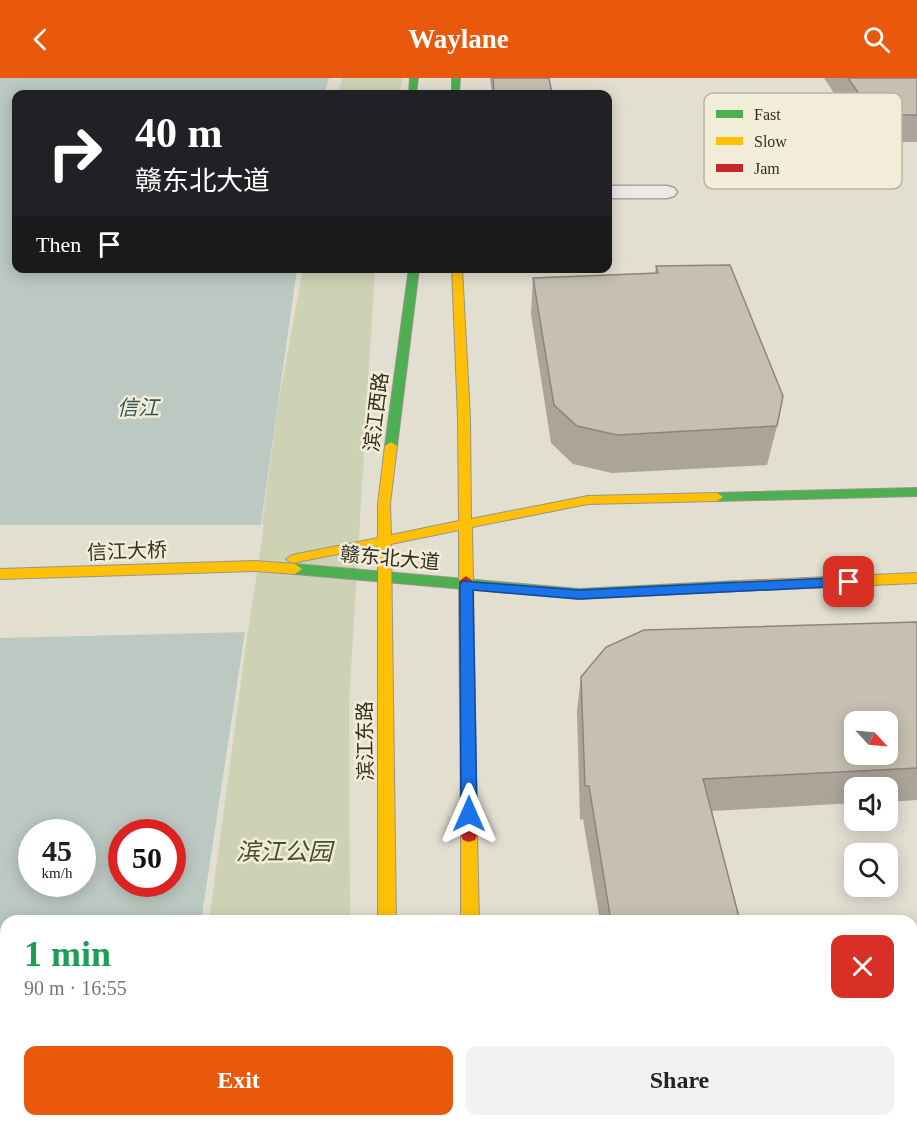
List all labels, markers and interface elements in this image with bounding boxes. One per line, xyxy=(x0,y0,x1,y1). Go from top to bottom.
icon: back xyxy=(24,23,57,56)
icon: search xyxy=(860,23,893,56)
text: Waylane xyxy=(408,24,509,54)
legend xyxy=(704,93,902,189)
text: Fast xyxy=(754,106,781,123)
text: 40 m xyxy=(135,110,223,156)
icon: right xyxy=(36,114,114,192)
text: Slow xyxy=(754,133,787,150)
text: Jam xyxy=(754,160,780,177)
text: 赣东北大道 xyxy=(135,166,270,196)
icon: arrive xyxy=(93,228,126,261)
text: Then xyxy=(36,232,81,257)
street label: 滨江西路 xyxy=(360,371,392,453)
water label: 信江 xyxy=(117,396,161,420)
street label: 信江大桥 xyxy=(87,539,167,563)
street label: 赣东北大道 xyxy=(339,543,441,573)
pin xyxy=(823,556,874,607)
icon: arrive xyxy=(832,565,865,598)
street label: 滨江东路 xyxy=(353,701,377,781)
north arrow xyxy=(844,711,898,765)
map controls xyxy=(844,711,898,897)
button: sound xyxy=(844,777,898,831)
position arrow xyxy=(437,782,501,846)
speed limit sign: 50 xyxy=(108,819,186,897)
text: 45 xyxy=(42,834,72,867)
park label: 滨江公园 xyxy=(236,839,335,865)
button: search xyxy=(844,843,898,897)
text: km/h xyxy=(42,865,72,881)
text: 1 min xyxy=(24,934,111,974)
button: close xyxy=(831,935,894,998)
text: 90 m · 16:55 xyxy=(24,977,127,999)
button: Exit xyxy=(24,1046,453,1115)
button: Share xyxy=(465,1046,894,1115)

